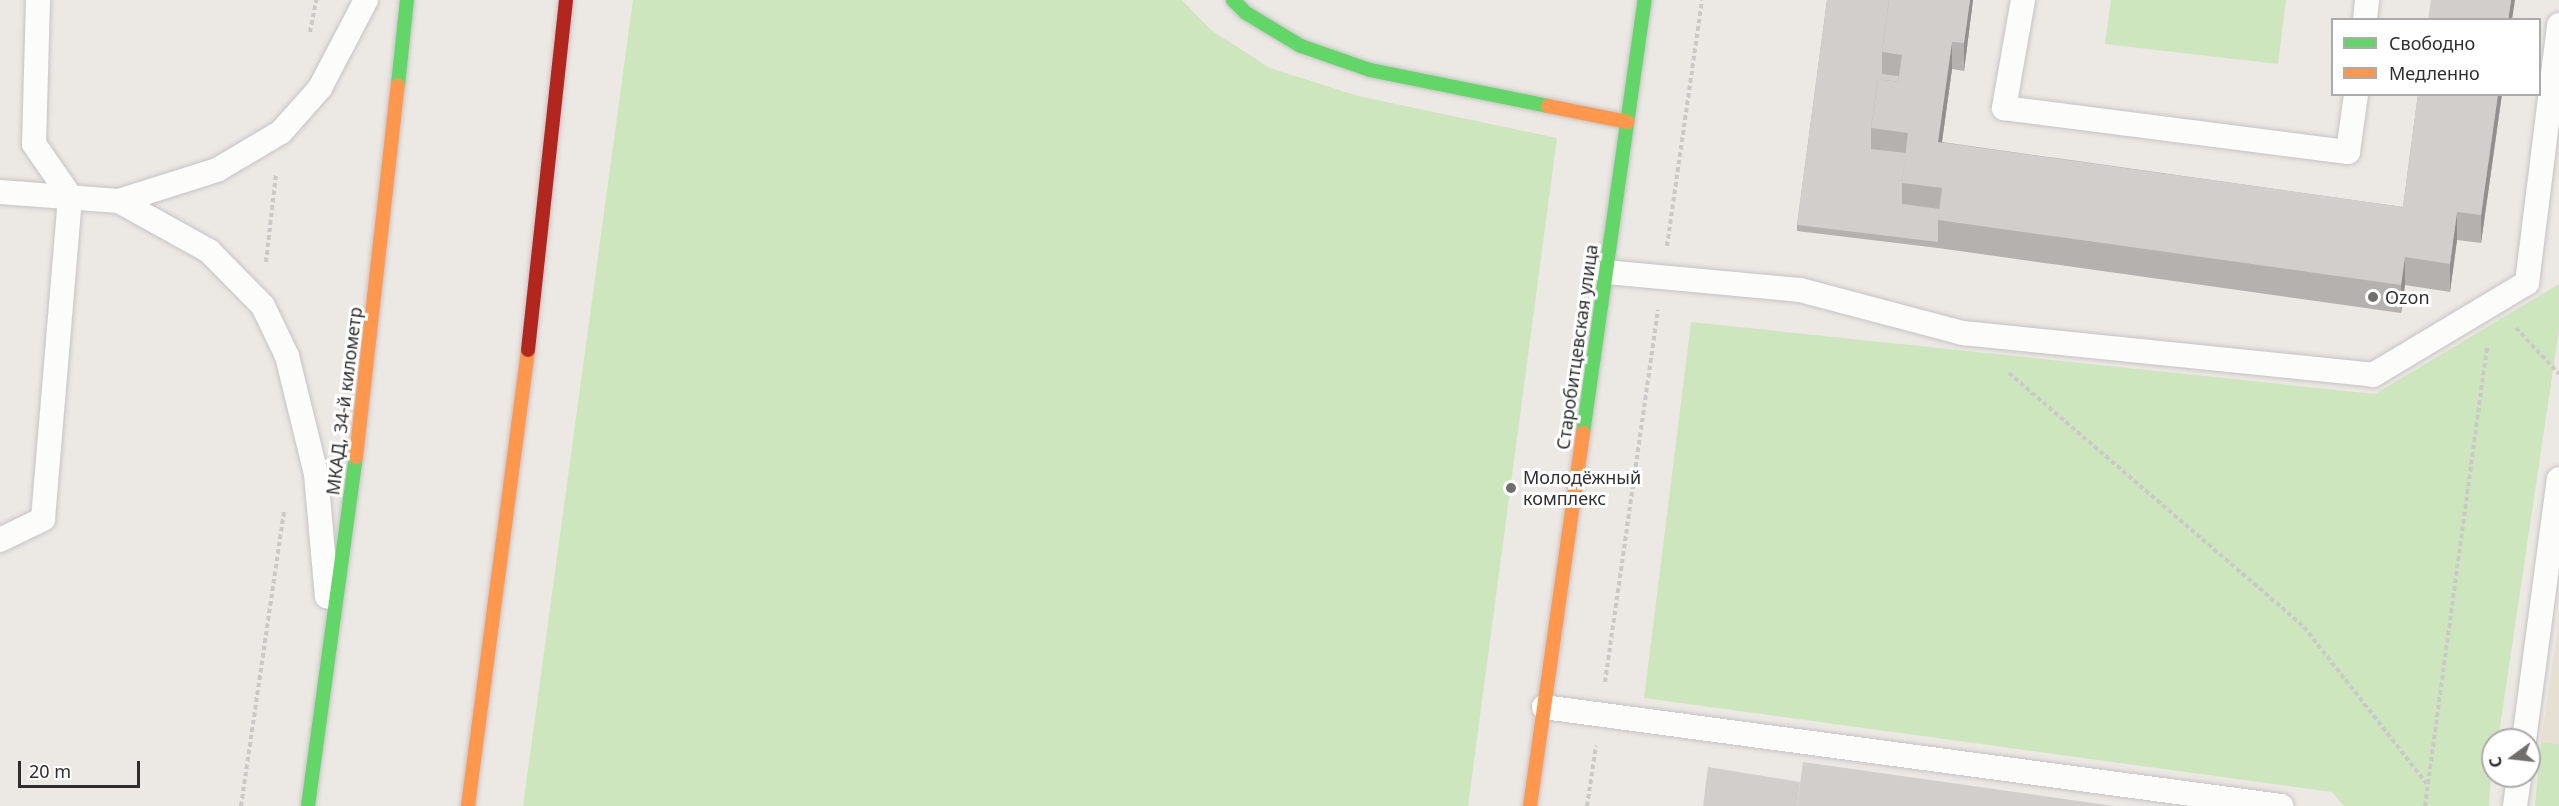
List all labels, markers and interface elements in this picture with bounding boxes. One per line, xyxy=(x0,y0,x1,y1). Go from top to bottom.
legend xyxy=(2331,18,2541,96)
text: Свободно xyxy=(2389,31,2475,55)
text: Медленно xyxy=(2389,61,2480,85)
street label: Старобитцевская улица xyxy=(1552,243,1602,451)
place label: Ozon xyxy=(2385,286,2430,308)
marker: Ozon xyxy=(2366,290,2380,304)
street label: МКАД, 34-й километр xyxy=(322,306,366,496)
place label: Молодёжный комплекс xyxy=(1523,467,1641,510)
marker: Молодёжный комплекс xyxy=(1504,481,1518,495)
north arrow xyxy=(2481,728,2541,788)
scale bar xyxy=(21,749,142,787)
text: С xyxy=(2484,754,2508,770)
text: 20 m xyxy=(29,759,71,783)

